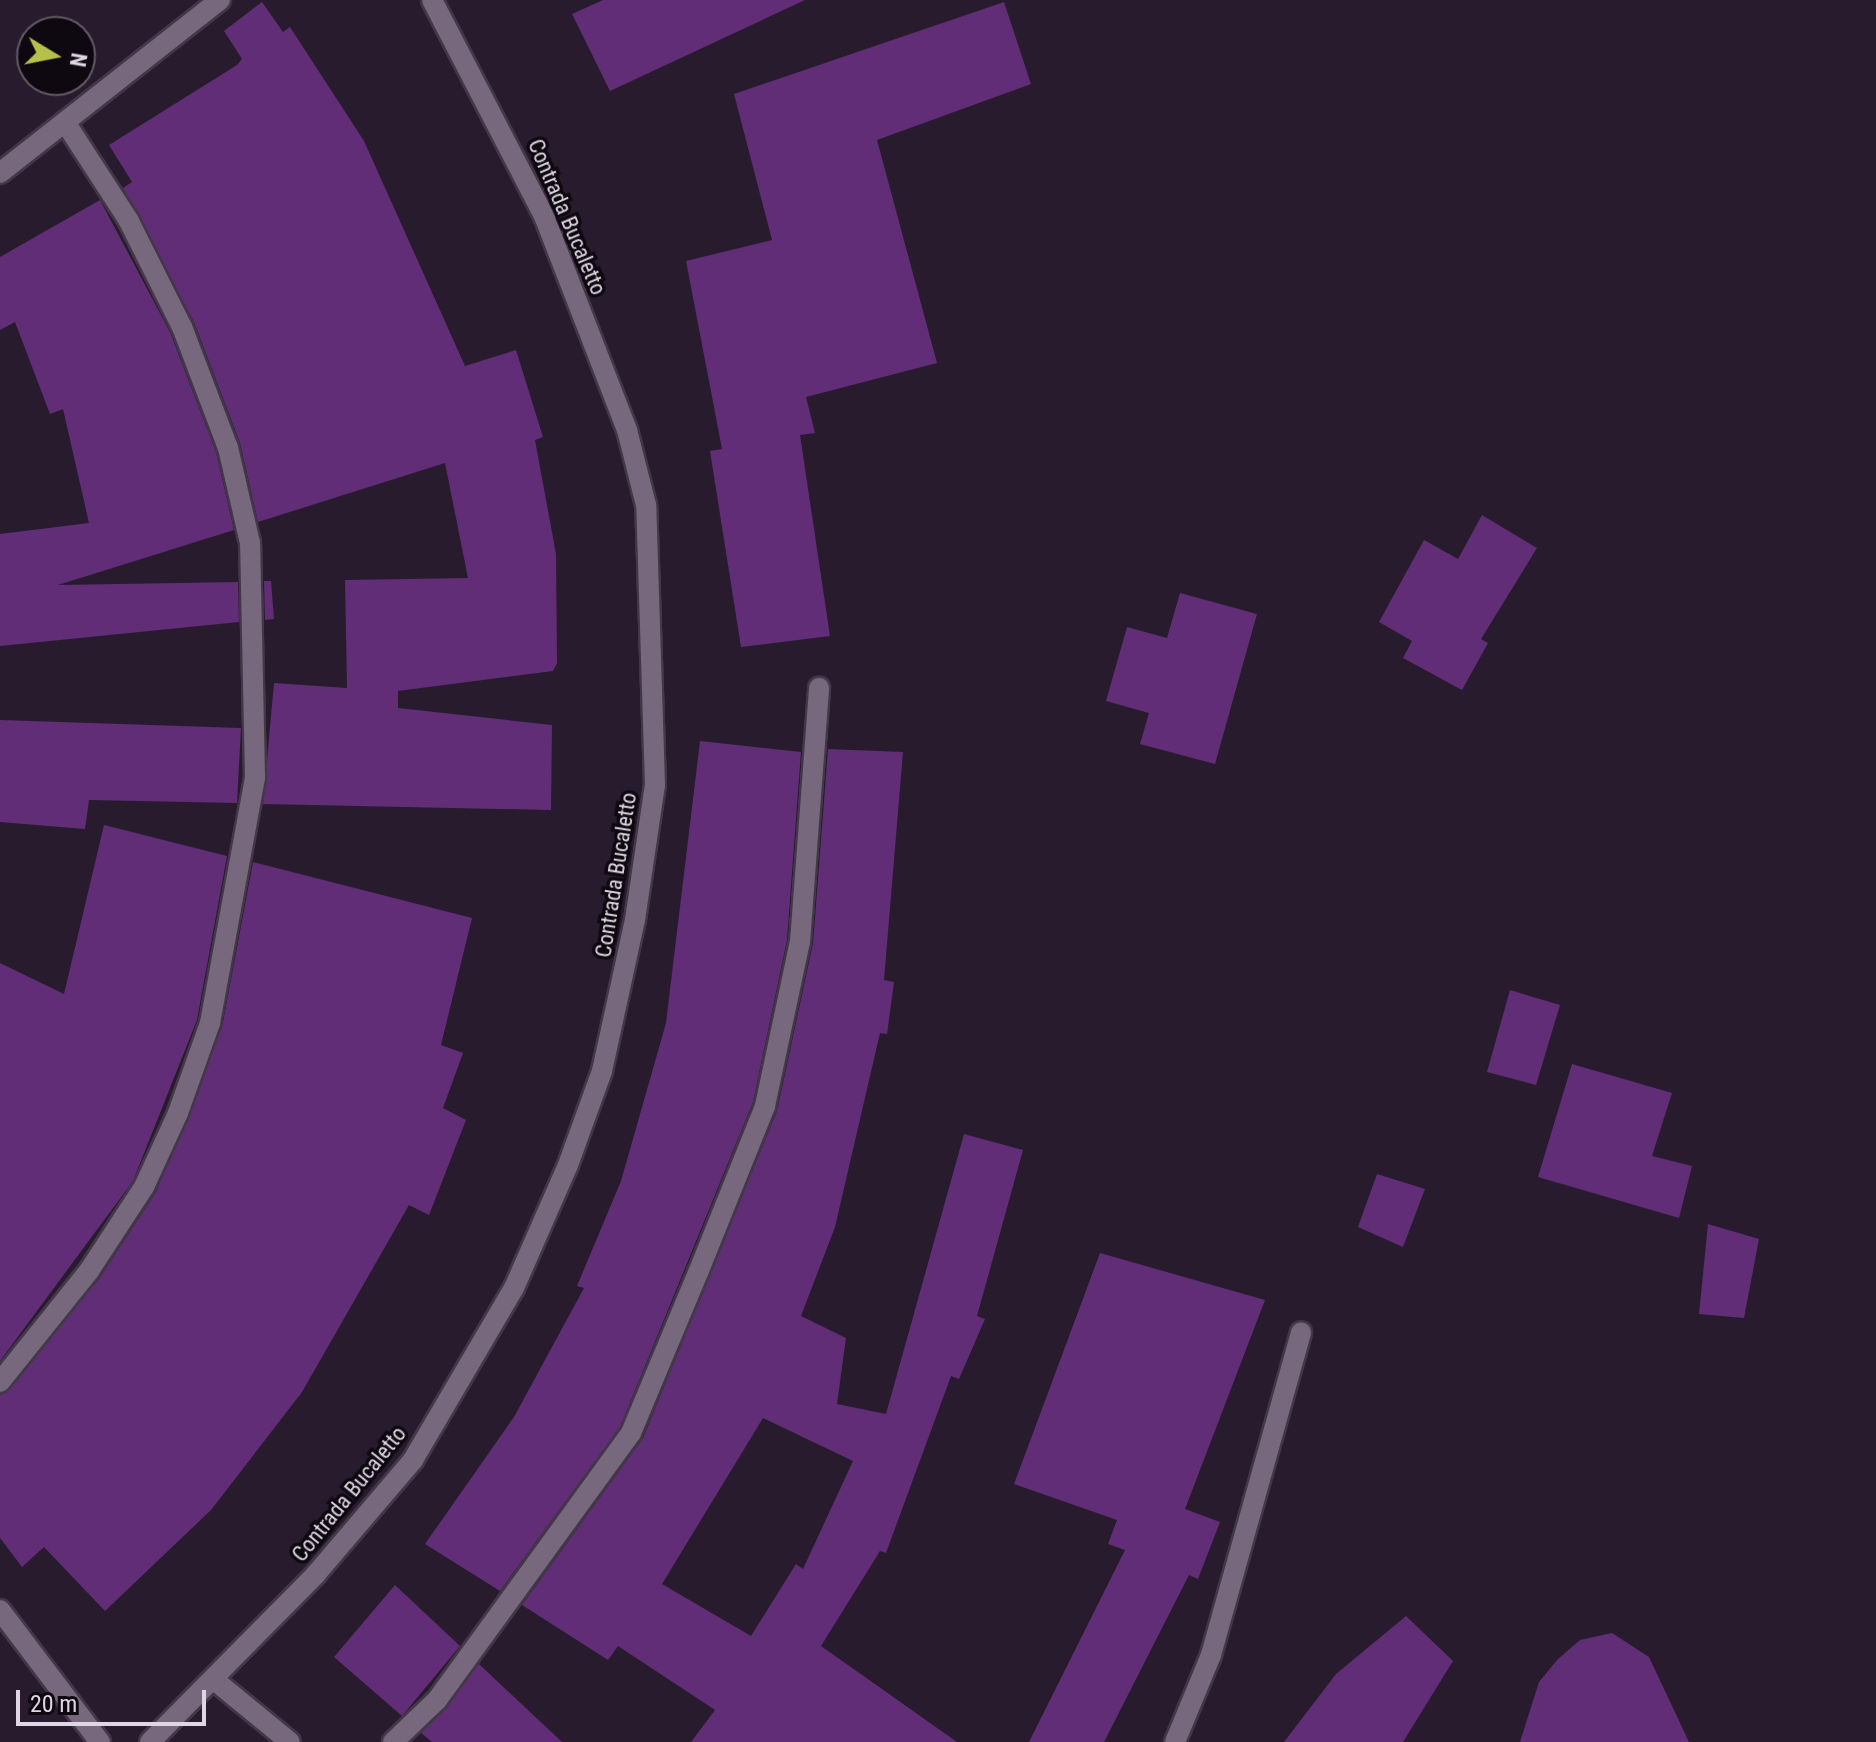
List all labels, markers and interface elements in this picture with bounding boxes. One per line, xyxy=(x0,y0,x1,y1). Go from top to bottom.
north arrow xyxy=(16,16,96,96)
text: N xyxy=(65,51,92,69)
street label: Contrada Bucaletto xyxy=(522,135,612,299)
street label: Contrada Bucaletto xyxy=(590,791,642,959)
street label: Contrada Bucaletto xyxy=(286,1421,412,1567)
scale bar xyxy=(20,1674,210,1724)
text: 20 m xyxy=(30,1690,77,1718)

